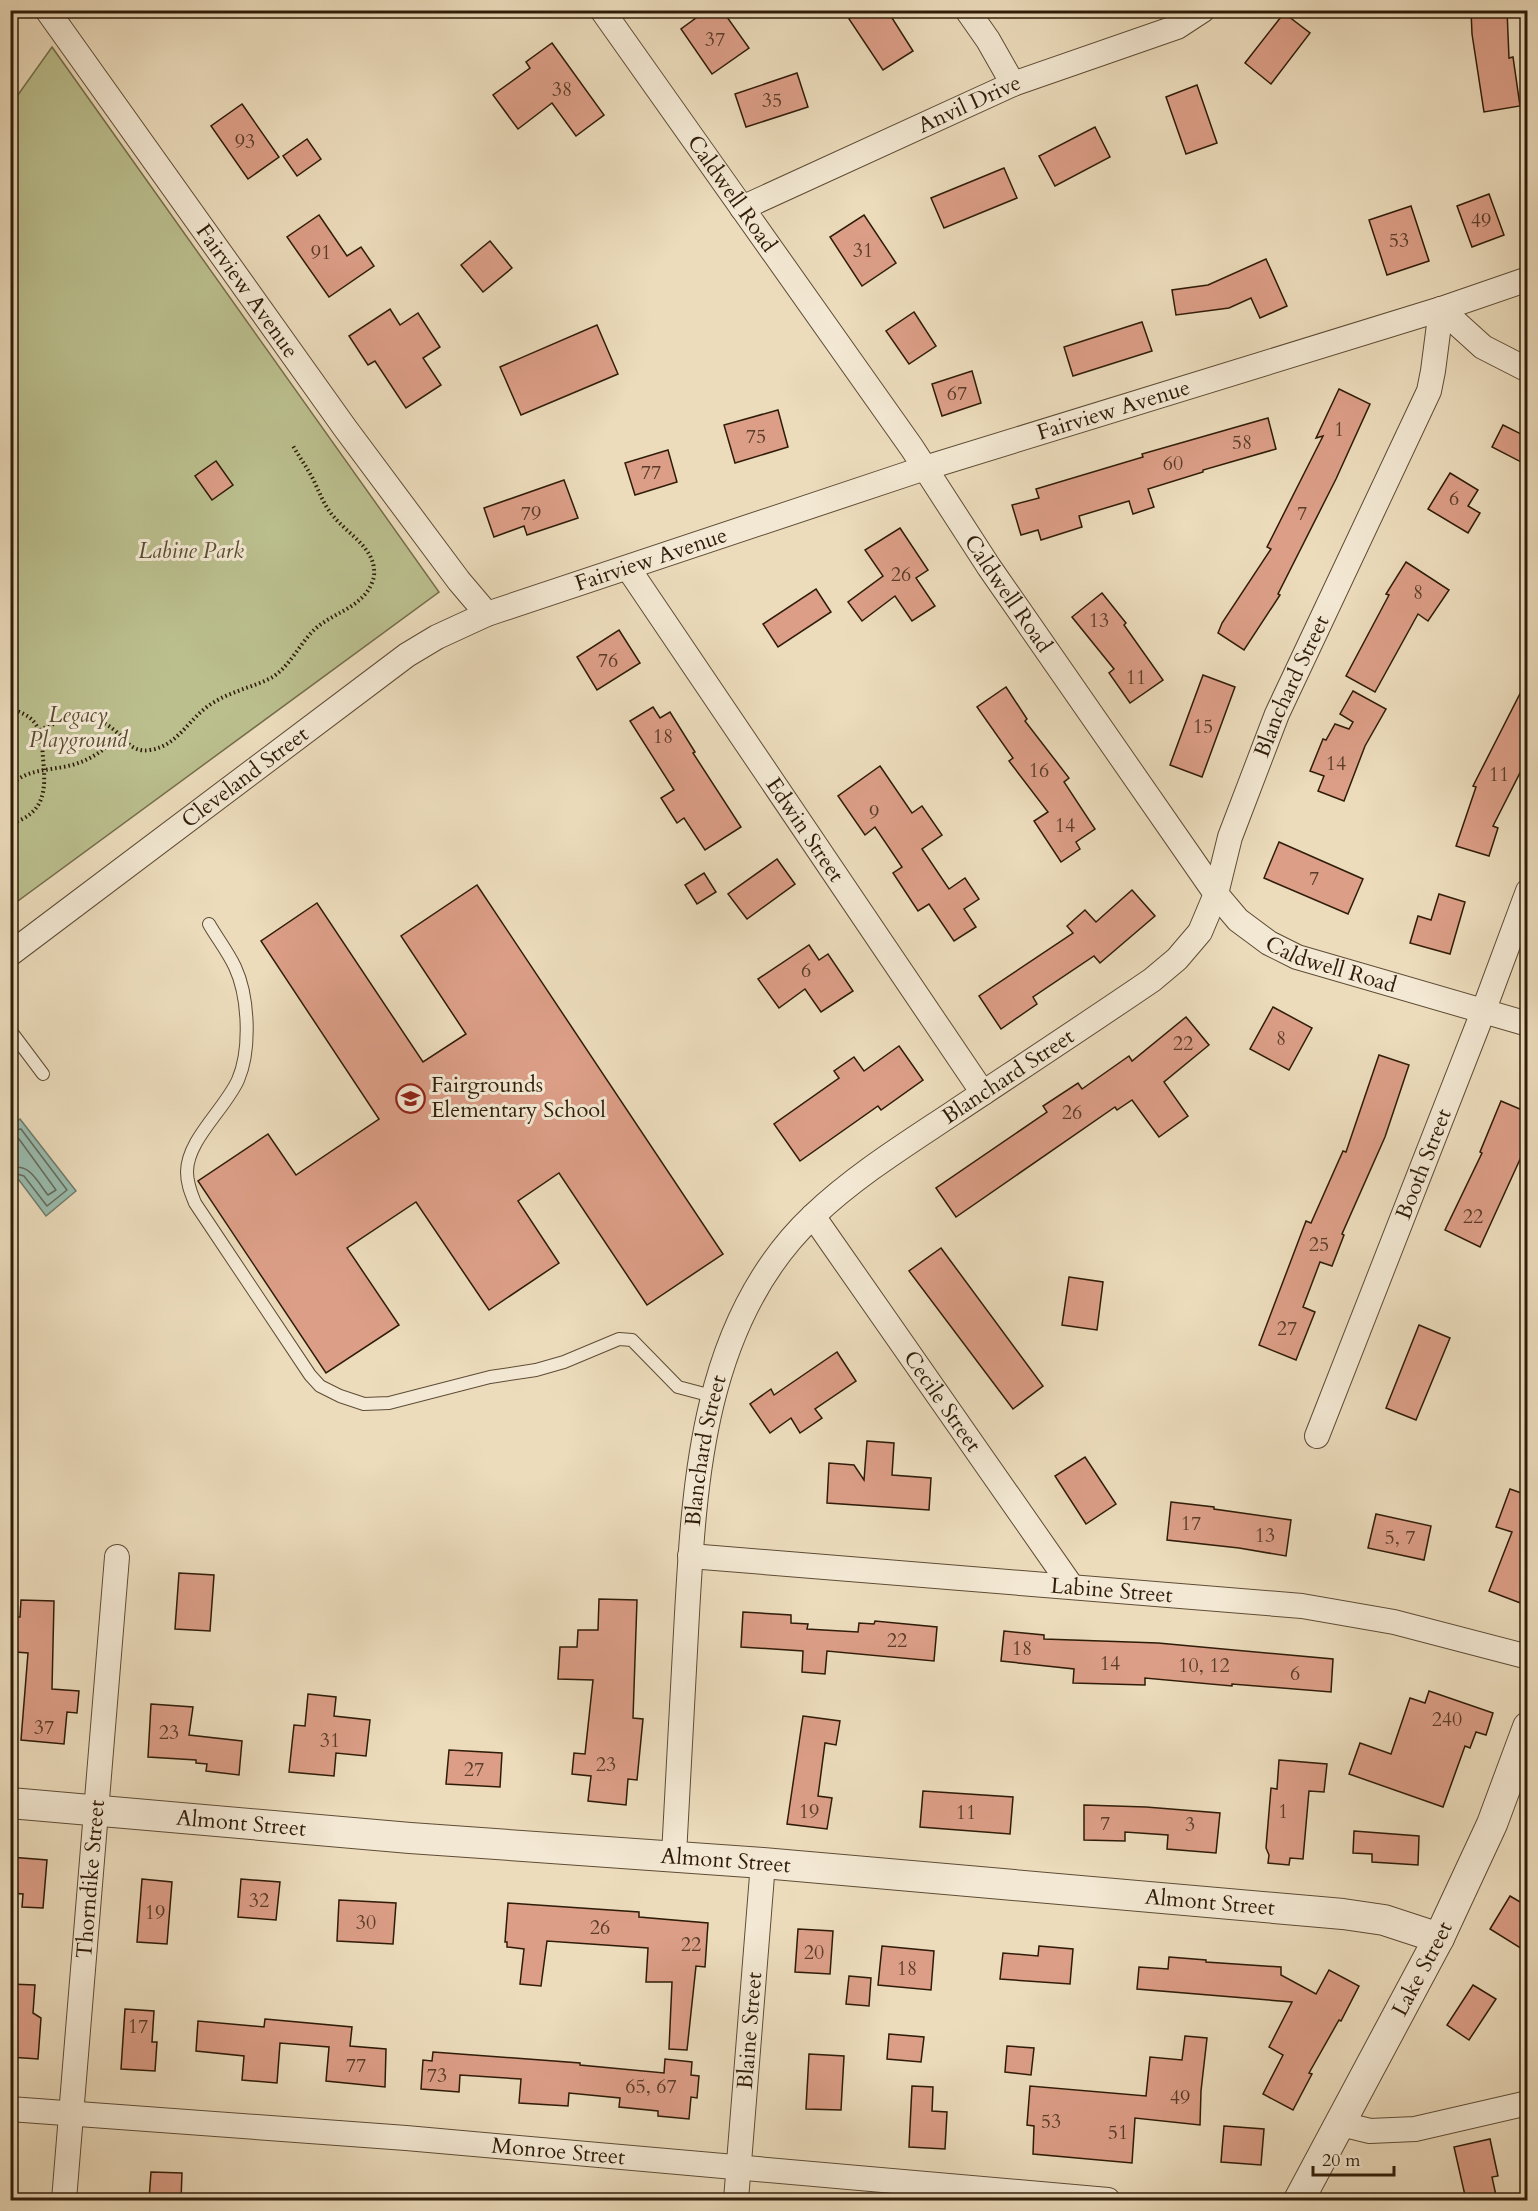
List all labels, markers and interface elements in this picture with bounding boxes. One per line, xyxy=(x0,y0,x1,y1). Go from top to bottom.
house number: 37 xyxy=(705,26,725,53)
street label: Anvil Drive xyxy=(913,67,1025,141)
house number: 38 xyxy=(552,76,572,103)
house number: 35 xyxy=(762,87,782,114)
house number: 93 xyxy=(235,128,255,155)
street label: Caldwell Road xyxy=(680,129,784,258)
house number: 49 xyxy=(1471,207,1491,234)
street label: Fairview Avenue xyxy=(189,218,306,364)
house number: 53 xyxy=(1389,227,1409,254)
house number: 31 xyxy=(853,237,873,264)
house number: 91 xyxy=(311,239,331,266)
street label: Fairview Avenue xyxy=(1033,372,1194,448)
house number: 67 xyxy=(947,380,967,407)
house number: 1 xyxy=(1334,416,1344,443)
house number: 75 xyxy=(746,423,766,450)
house number: 58 xyxy=(1232,429,1252,456)
house number: 60 xyxy=(1163,450,1183,477)
house number: 77 xyxy=(641,459,661,486)
house number: 6 xyxy=(1449,485,1459,512)
house number: 79 xyxy=(521,500,541,527)
house number: 7 xyxy=(1297,500,1307,527)
street label: Fairview Avenue xyxy=(571,520,731,599)
street label: Caldwell Road xyxy=(957,529,1059,659)
park label: Labine Park xyxy=(138,536,244,566)
house number: 26 xyxy=(891,561,911,588)
house number: 8 xyxy=(1413,579,1423,606)
house number: 13 xyxy=(1089,607,1109,634)
street label: Blanchard Street xyxy=(1247,610,1336,762)
house number: 76 xyxy=(598,647,618,674)
house number: 11 xyxy=(1126,664,1146,691)
park label: Legacy Playground xyxy=(29,700,129,755)
house number: 15 xyxy=(1193,713,1213,740)
street label: Cleveland Street xyxy=(175,719,315,835)
house number: 18 xyxy=(653,723,673,750)
house number: 14 xyxy=(1326,750,1346,777)
house number: 16 xyxy=(1029,757,1049,784)
house number: 11 xyxy=(1489,761,1509,788)
street label: Edwin Street xyxy=(759,771,851,888)
house number: 9 xyxy=(869,799,879,826)
house number: 14 xyxy=(1055,812,1075,839)
house number: 7 xyxy=(1309,865,1319,892)
street label: Caldwell Road xyxy=(1260,928,1400,1000)
house number: 6 xyxy=(801,957,811,984)
street label: Blanchard Street xyxy=(936,1022,1080,1131)
house number: 8 xyxy=(1276,1025,1286,1052)
house number: 22 xyxy=(1173,1030,1193,1057)
place label: Fairgrounds Elementary School xyxy=(431,1070,606,1125)
school or university icon: Fairgrounds Elementary School xyxy=(394,1082,426,1114)
house number: 26 xyxy=(1062,1099,1082,1126)
street label: Booth Street xyxy=(1388,1104,1459,1224)
house number: 22 xyxy=(1463,1203,1483,1230)
house number: 25 xyxy=(1309,1231,1329,1258)
house number: 27 xyxy=(1277,1315,1297,1342)
street label: Cecile Street xyxy=(896,1345,988,1458)
street label: Blanchard Street xyxy=(678,1371,734,1527)
house number: 17 xyxy=(1181,1510,1201,1537)
house number: 13 xyxy=(1255,1522,1275,1549)
house number: 5, 7 xyxy=(1385,1524,1415,1551)
street label: Labine Street xyxy=(1049,1571,1174,1610)
house number: 22 xyxy=(887,1627,907,1654)
house number: 18 xyxy=(1012,1635,1032,1662)
house number: 14 xyxy=(1100,1650,1120,1677)
house number: 10, 12 xyxy=(1178,1652,1230,1679)
house number: 6 xyxy=(1290,1660,1300,1687)
house number: 240 xyxy=(1432,1706,1462,1733)
house number: 37 xyxy=(34,1714,54,1741)
house number: 23 xyxy=(159,1719,179,1746)
house number: 31 xyxy=(320,1727,340,1754)
house number: 23 xyxy=(596,1751,616,1778)
house number: 27 xyxy=(464,1756,484,1783)
street label: Thorndike Street xyxy=(69,1798,112,1960)
house number: 19 xyxy=(799,1798,819,1825)
house number: 1 xyxy=(1278,1798,1288,1825)
house number: 11 xyxy=(956,1799,976,1826)
street label: Almont Street xyxy=(175,1803,307,1844)
house number: 7 xyxy=(1100,1810,1110,1837)
house number: 3 xyxy=(1185,1811,1195,1838)
street label: Almont Street xyxy=(660,1841,792,1880)
street label: Almont Street xyxy=(1144,1882,1276,1923)
house number: 32 xyxy=(249,1887,269,1914)
house number: 19 xyxy=(145,1899,165,1926)
house number: 30 xyxy=(356,1909,376,1936)
house number: 26 xyxy=(590,1914,610,1941)
street label: Lake Street xyxy=(1385,1916,1460,2022)
house number: 22 xyxy=(681,1931,701,1958)
house number: 20 xyxy=(804,1939,824,1966)
house number: 18 xyxy=(897,1955,917,1982)
street label: Blaine Street xyxy=(730,1971,769,2090)
house number: 17 xyxy=(128,2013,148,2040)
house number: 77 xyxy=(346,2052,366,2079)
house number: 73 xyxy=(427,2062,447,2089)
house number: 65, 67 xyxy=(625,2073,677,2100)
house number: 49 xyxy=(1170,2084,1190,2111)
house number: 53 xyxy=(1041,2108,1061,2135)
house number: 51 xyxy=(1108,2119,1128,2146)
street label: Monroe Street xyxy=(490,2131,626,2172)
scale bar xyxy=(1313,2139,1394,2177)
text: 20 m xyxy=(1322,2148,1361,2173)

